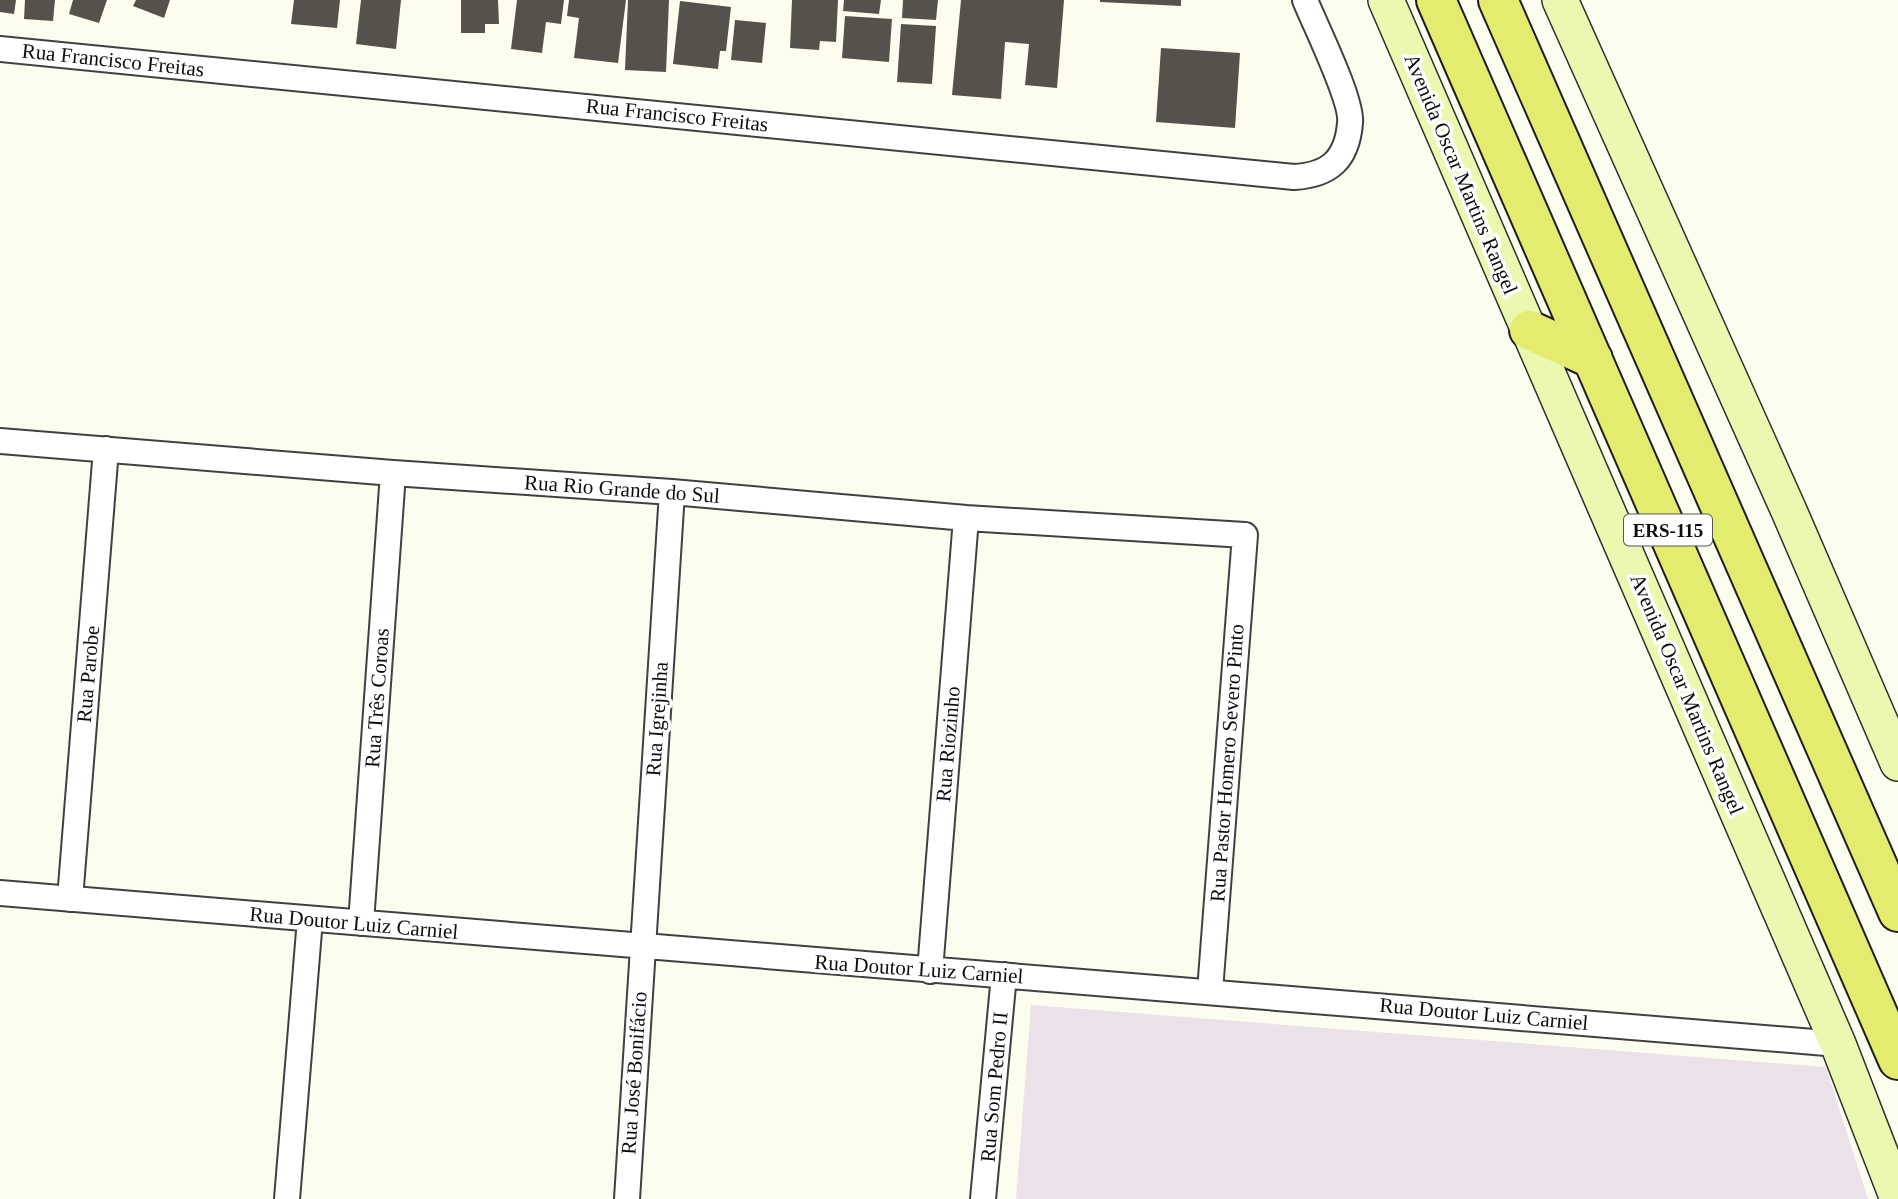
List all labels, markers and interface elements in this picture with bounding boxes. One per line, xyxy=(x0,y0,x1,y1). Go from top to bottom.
street label: Rua Francisco Freitas xyxy=(21,38,205,82)
street label: Avenida Oscar Martins Rangel xyxy=(1399,50,1523,298)
street label: Rua Francisco Freitas xyxy=(585,93,769,137)
street label: Rua Rio Grande do Sul xyxy=(523,470,721,508)
road number: ERS-115 xyxy=(1624,514,1712,545)
street label: Avenida Oscar Martins Rangel xyxy=(1625,570,1749,818)
street label: Rua Pastor Homero Severo Pinto xyxy=(1205,623,1249,903)
street label: Rua Parobe xyxy=(72,624,104,724)
street label: Rua Três Coroas xyxy=(360,627,394,769)
street label: Rua Igrejinha xyxy=(641,660,673,777)
street label: Rua Riozinho xyxy=(931,685,965,803)
street label: Rua Doutor Luiz Carniel xyxy=(249,902,459,944)
street label: Rua Doutor Luiz Carniel xyxy=(814,950,1024,988)
street label: Rua José Bonifácio xyxy=(616,991,652,1155)
street label: Rua Doutor Luiz Carniel xyxy=(1379,993,1589,1035)
street label: Rua Som Pedro II xyxy=(975,1011,1013,1163)

